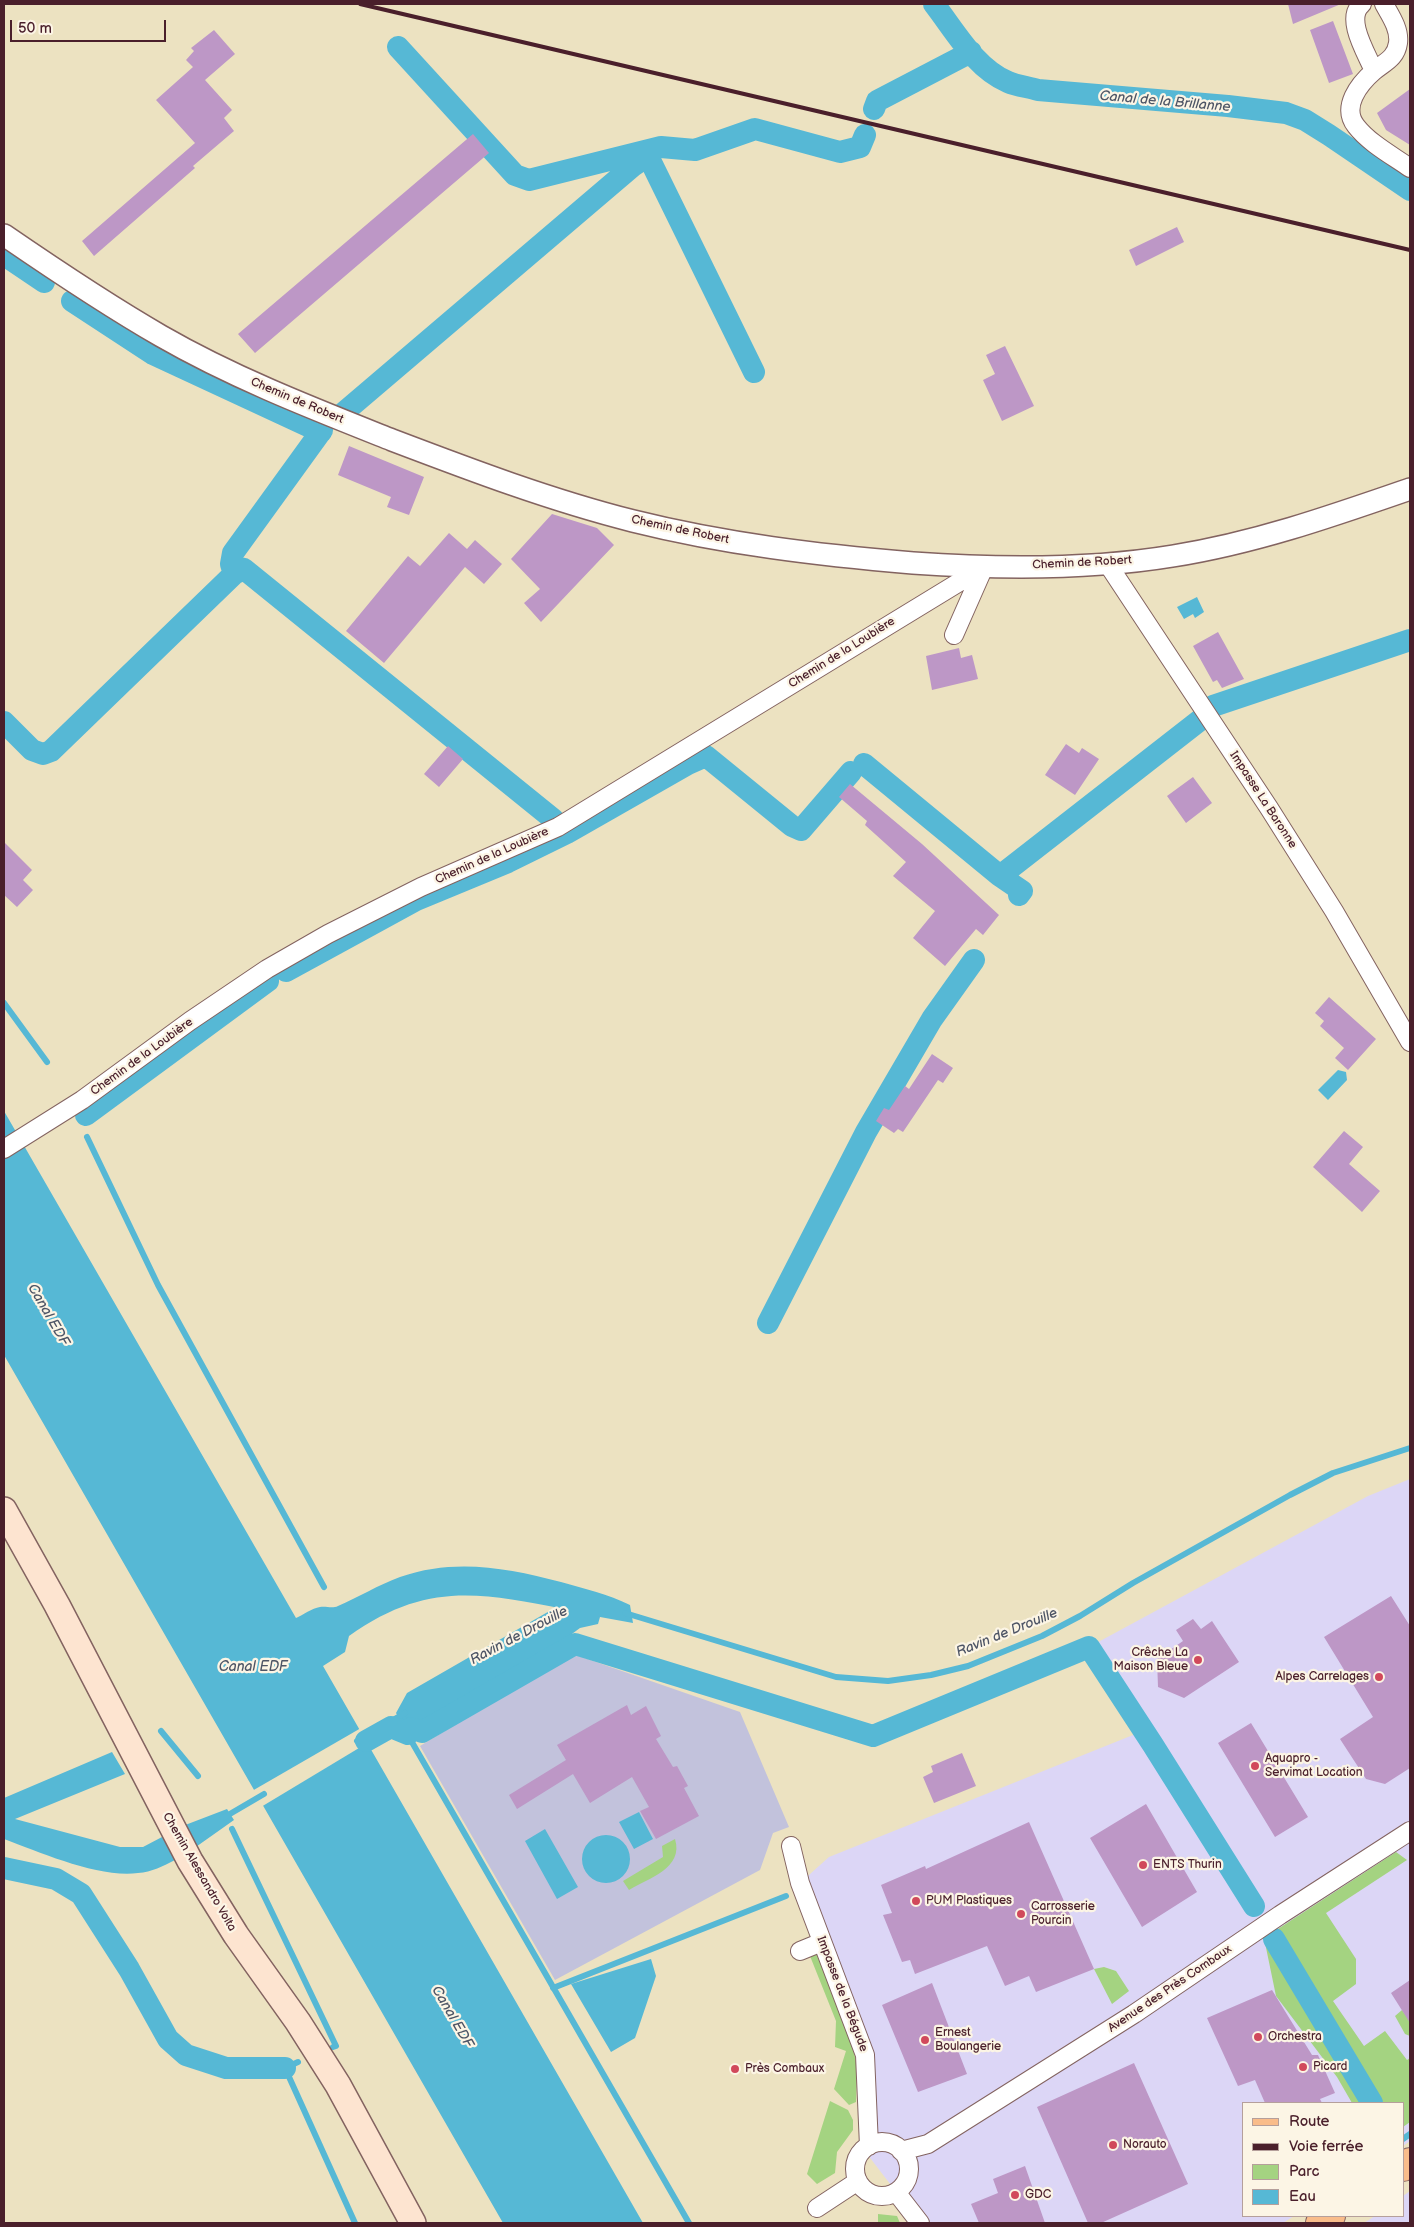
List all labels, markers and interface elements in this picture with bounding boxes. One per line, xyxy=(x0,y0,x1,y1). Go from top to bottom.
scale bar xyxy=(12,10,169,42)
text: 50 m xyxy=(18,19,52,38)
water label: Canal de la Brillanne xyxy=(1099,88,1231,116)
street label: Chemin de Robert xyxy=(248,375,346,427)
street label: Chemin de Robert xyxy=(630,513,730,547)
street label: Chemin de Robert xyxy=(1032,553,1132,573)
street label: Chemin de la Loubière xyxy=(786,614,898,692)
street label: Impasse La Baronne xyxy=(1226,749,1300,851)
street label: Chemin de la Loubière xyxy=(433,824,551,888)
street label: Chemin de la Loubière xyxy=(88,1015,196,1099)
water label: Canal EDF xyxy=(24,1281,72,1349)
water label: Ravin de Drouille xyxy=(467,1603,571,1669)
water label: Ravin de Drouille xyxy=(954,1605,1060,1661)
place label: Crêche La Maison Bleue xyxy=(1114,1646,1188,1674)
marker: Crêche La Maison Bleue xyxy=(1192,1654,1204,1666)
water label: Canal EDF xyxy=(219,1659,287,1675)
place label: Alpes Carrelages xyxy=(1275,1670,1369,1684)
marker: Alpes Carrelages xyxy=(1373,1671,1385,1683)
place label: Aquapro - Servimat Location xyxy=(1265,1752,1363,1780)
marker: Aquapro - Servimat Location xyxy=(1249,1760,1261,1772)
street label: Chemin Alessandro Volta xyxy=(159,1810,239,1934)
place label: ENTS Thurin xyxy=(1153,1858,1222,1872)
marker: ENTS Thurin xyxy=(1137,1859,1149,1871)
place label: PUM Plastiques xyxy=(926,1894,1012,1908)
marker: PUM Plastiques xyxy=(910,1895,922,1907)
place label: Carrosserie Pourcin xyxy=(1031,1900,1095,1928)
marker: Carrosserie Pourcin xyxy=(1015,1908,1027,1920)
street label: Impasse de la Bégude xyxy=(813,1934,871,2054)
street label: Avenue des Près Combaux xyxy=(1105,1942,1235,2036)
water label: Canal EDF xyxy=(428,1983,476,2051)
place label: Ernest Boulangerie xyxy=(935,2026,1001,2054)
place label: Orchestra xyxy=(1268,2030,1322,2044)
marker: Orchestra xyxy=(1252,2031,1264,2043)
marker: Ernest Boulangerie xyxy=(919,2034,931,2046)
place label: Picard xyxy=(1313,2060,1347,2074)
marker: Picard xyxy=(1297,2061,1309,2073)
place label: Près Combaux xyxy=(745,2062,824,2076)
marker: Près Combaux xyxy=(729,2063,741,2075)
legend xyxy=(1242,2102,1404,2217)
text: Route xyxy=(1289,2112,1329,2131)
text: Voie ferrée xyxy=(1289,2137,1364,2156)
place label: Norauto xyxy=(1123,2138,1167,2152)
marker: Norauto xyxy=(1107,2139,1119,2151)
text: Parc xyxy=(1289,2162,1319,2181)
text: Eau xyxy=(1289,2187,1316,2206)
place label: GDC xyxy=(1025,2188,1051,2202)
marker: GDC xyxy=(1009,2189,1021,2201)

